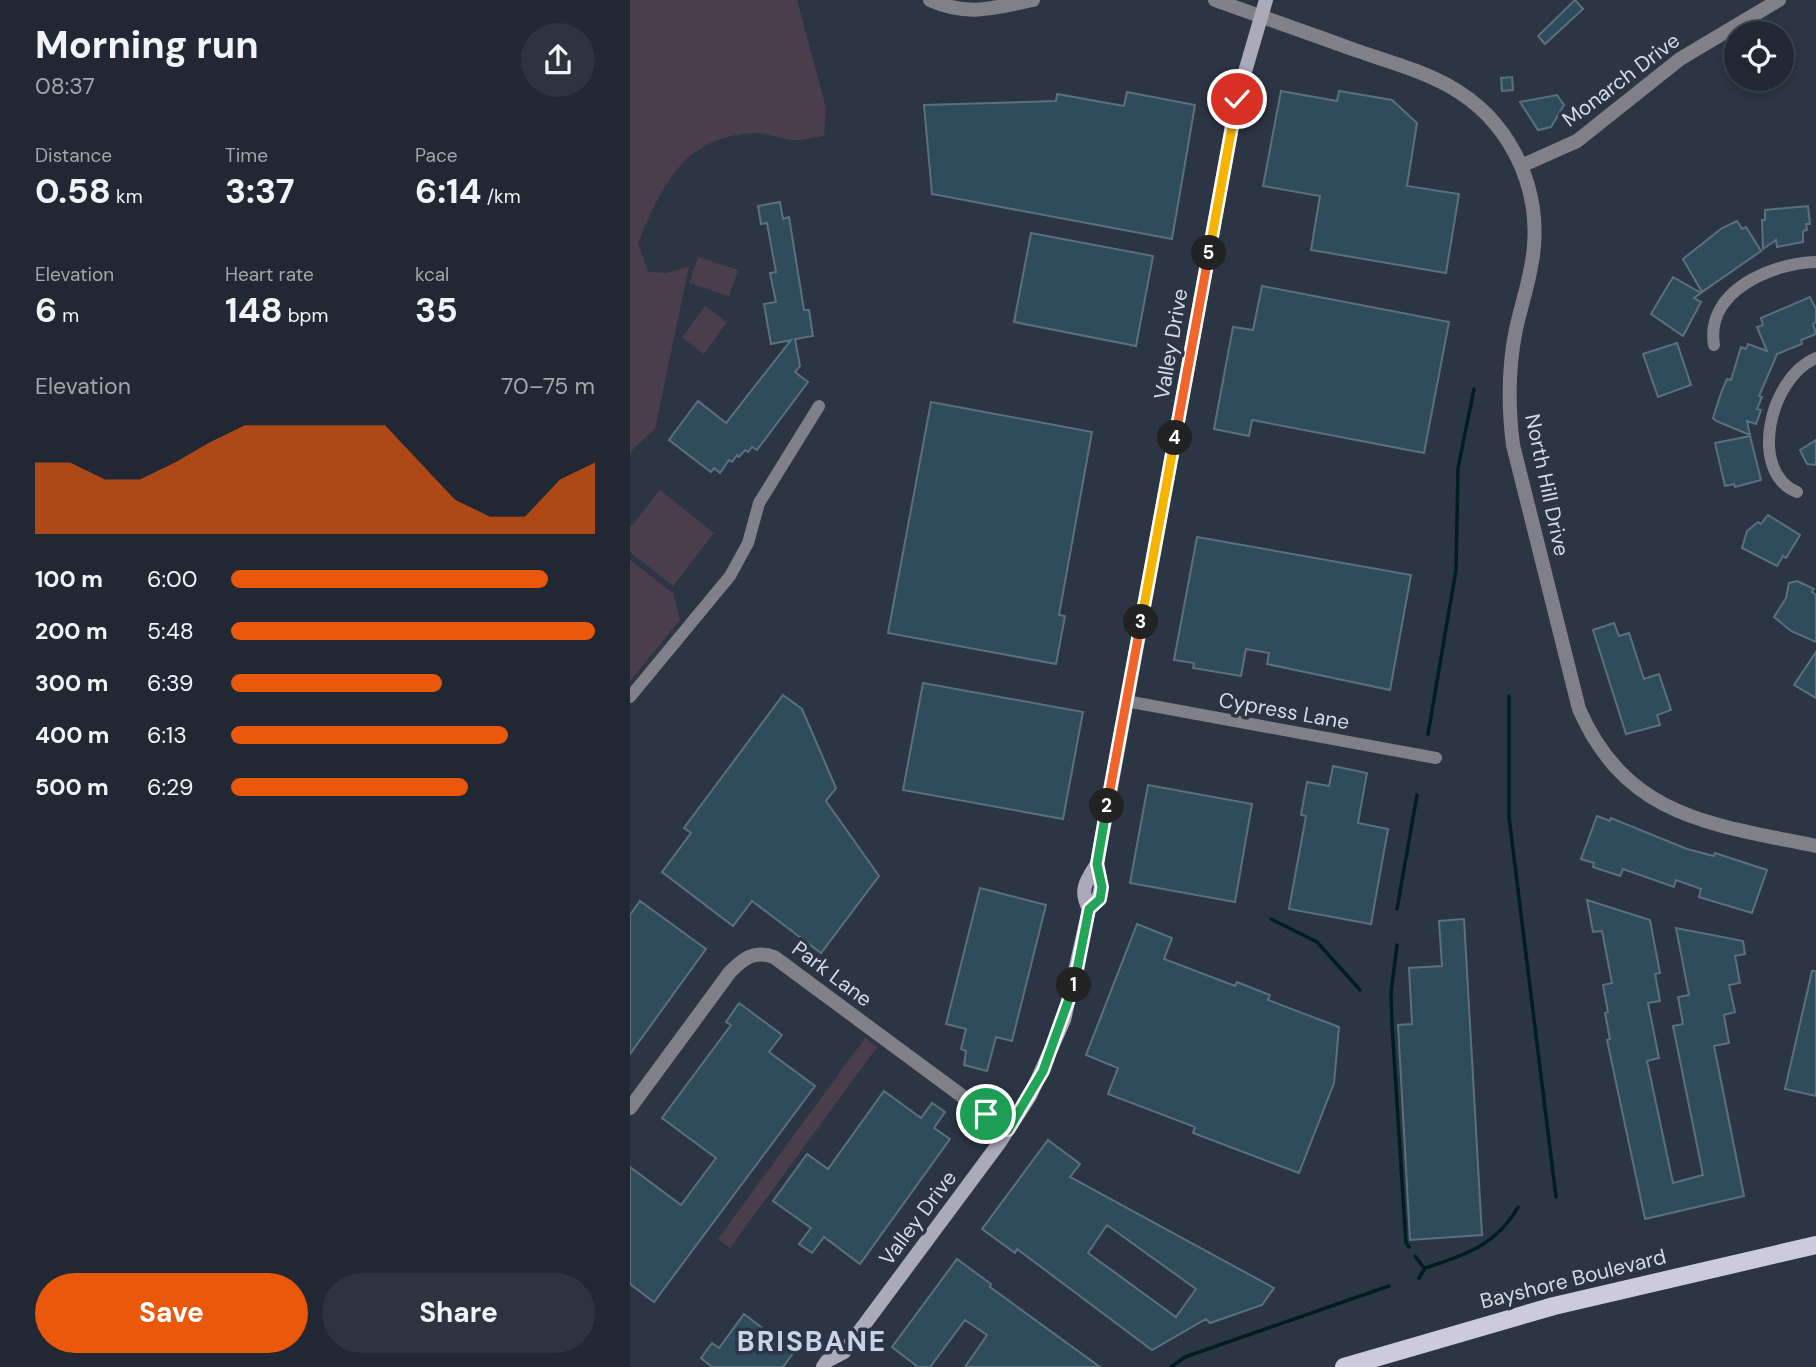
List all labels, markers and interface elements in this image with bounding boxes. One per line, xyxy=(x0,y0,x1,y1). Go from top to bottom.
text: Morning run xyxy=(35,20,259,70)
map controls xyxy=(1724,21,1794,91)
button: locate xyxy=(1724,21,1794,91)
button: share xyxy=(521,23,595,97)
street label: Monarch Drive xyxy=(1557,27,1686,133)
pin xyxy=(1207,69,1267,129)
text: 08:37 xyxy=(35,71,95,101)
icon: check xyxy=(1218,80,1256,118)
text: Distance xyxy=(35,143,112,168)
text: Time xyxy=(225,143,268,168)
text: Pace xyxy=(415,143,458,168)
text: 0.58 xyxy=(35,168,111,214)
text: 3:37 xyxy=(225,168,295,214)
text: 6:14 xyxy=(415,168,482,214)
text: km xyxy=(111,184,143,209)
text: /km xyxy=(482,184,521,209)
pin: 5 xyxy=(1192,236,1226,270)
text: 5 xyxy=(1203,240,1214,265)
text: Elevation xyxy=(35,262,114,287)
text: Heart rate xyxy=(225,262,314,287)
text: kcal xyxy=(415,262,449,287)
street label: Valley Drive xyxy=(1147,286,1195,402)
text: 6 xyxy=(35,287,57,333)
text: 148 xyxy=(225,287,283,333)
text: 35 xyxy=(415,287,458,333)
text: m xyxy=(57,303,79,328)
text: bpm xyxy=(283,303,328,328)
text: Elevation xyxy=(35,371,131,401)
text: 70–75 m xyxy=(501,371,595,401)
street label: North Hill Drive xyxy=(1518,411,1576,559)
pin: 4 xyxy=(1158,420,1192,456)
text: 4 xyxy=(1168,425,1181,450)
text: 100 m xyxy=(35,564,103,594)
text: 6:00 xyxy=(147,564,198,594)
pin: 3 xyxy=(1124,604,1158,640)
text: 3 xyxy=(1135,609,1146,634)
text: 200 m xyxy=(35,616,108,646)
text: 5:48 xyxy=(147,616,194,646)
text: 300 m xyxy=(35,668,108,698)
text: 6:39 xyxy=(147,668,193,698)
street label: Cypress Lane xyxy=(1216,686,1352,736)
text: 400 m xyxy=(35,720,109,750)
text: 6:13 xyxy=(147,720,187,750)
text: 500 m xyxy=(35,772,109,802)
text: 6:29 xyxy=(147,772,194,802)
pin: 2 xyxy=(1090,788,1124,824)
text: 2 xyxy=(1101,793,1112,818)
street label: Park Lane xyxy=(786,935,878,1013)
pin: 1 xyxy=(1056,968,1092,1002)
text: 1 xyxy=(1070,972,1077,997)
pin xyxy=(956,1084,1016,1144)
icon: arrive xyxy=(967,1095,1005,1133)
street label: Valley Drive xyxy=(873,1165,963,1271)
street label: Bayshore Boulevard xyxy=(1477,1242,1669,1316)
button: Save xyxy=(35,1273,308,1353)
button: Share xyxy=(322,1273,595,1353)
district label: BRISBANE xyxy=(737,1323,887,1360)

